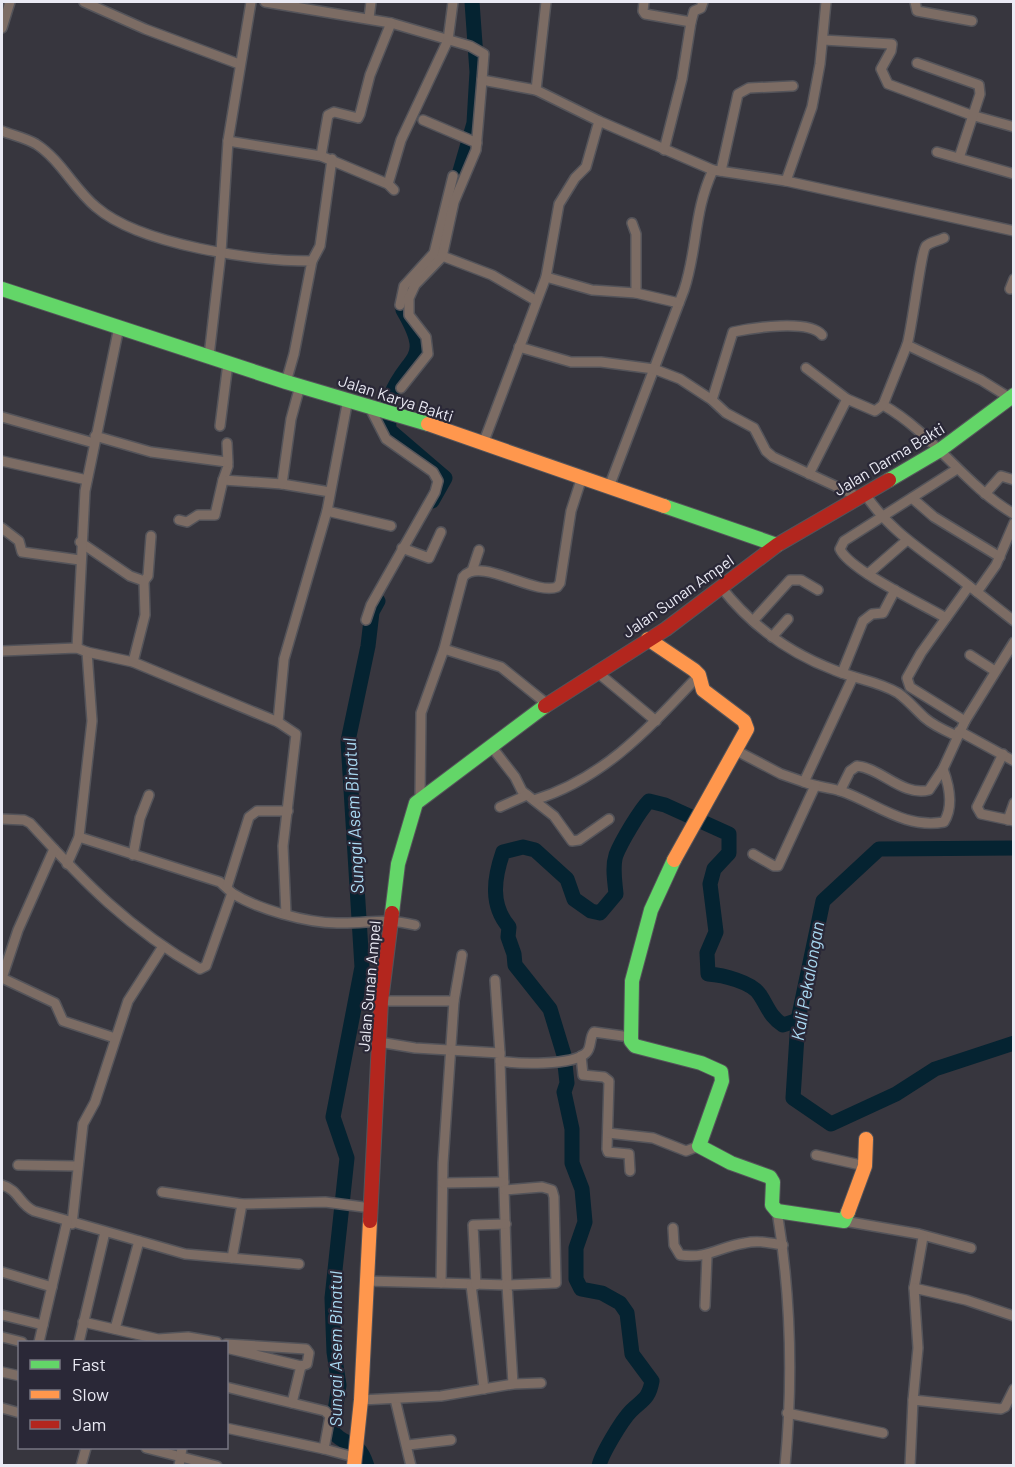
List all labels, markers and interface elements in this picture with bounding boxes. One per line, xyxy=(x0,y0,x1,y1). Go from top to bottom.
street label: Jalan Karya Bakti xyxy=(336,370,456,425)
street label: Jalan Darma Bakti xyxy=(830,418,947,499)
street label: Jalan Sunan Ampel xyxy=(618,550,737,641)
water label: Sungai Asem Binatul xyxy=(338,738,368,895)
street label: Jalan Sunan Ampel xyxy=(353,920,384,1052)
water label: Kali Pekalongan xyxy=(786,920,828,1042)
water label: Sungai Asem Binatul xyxy=(324,1271,346,1427)
legend xyxy=(18,1341,228,1449)
text: Fast xyxy=(72,1353,106,1375)
text: Slow xyxy=(72,1383,109,1405)
text: Jam xyxy=(72,1413,106,1435)

